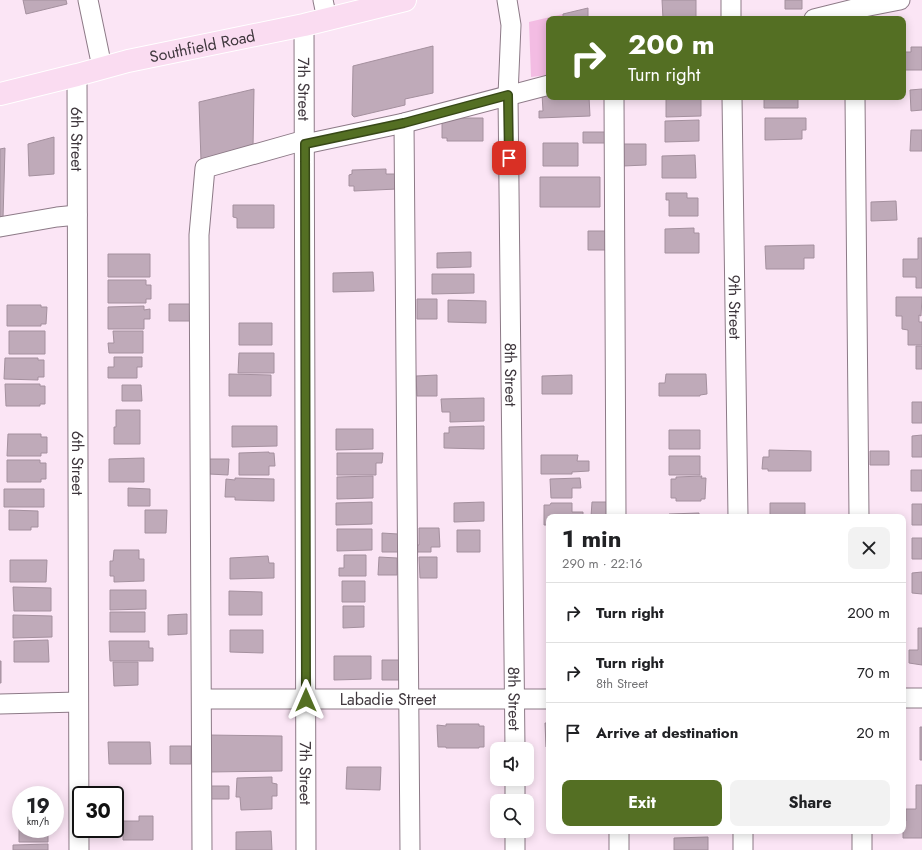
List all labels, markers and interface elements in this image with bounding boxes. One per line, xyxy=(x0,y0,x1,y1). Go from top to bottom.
street label: Southfield Road xyxy=(147,24,257,68)
text: 200 m xyxy=(628,24,715,65)
icon: right xyxy=(562,32,614,84)
street label: 7th Street xyxy=(292,57,315,121)
text: Turn right xyxy=(628,62,700,88)
street label: 6th Street xyxy=(65,107,88,171)
pin xyxy=(492,141,526,175)
icon: arrive xyxy=(498,147,520,169)
street label: 9th Street xyxy=(723,275,746,340)
street label: 8th Street xyxy=(499,342,522,407)
street label: 6th Street xyxy=(66,431,89,495)
text: 1 min xyxy=(562,521,622,556)
button: close xyxy=(848,527,890,569)
text: 290 m · 22:16 xyxy=(562,554,642,573)
icon: right xyxy=(562,602,584,624)
text: Turn right xyxy=(596,602,664,624)
text: 200 m xyxy=(847,602,890,624)
text: Turn right xyxy=(596,652,664,674)
icon: right xyxy=(562,662,584,684)
text: 70 m xyxy=(857,662,890,684)
street label: 8th Street xyxy=(502,666,526,731)
text: 8th Street xyxy=(596,674,648,693)
position arrow xyxy=(285,679,327,721)
street label: Labadie Street xyxy=(340,688,436,711)
icon: arrive xyxy=(562,722,584,744)
text: Arrive at destination xyxy=(596,722,738,744)
text: 20 m xyxy=(856,722,890,744)
street label: 7th Street xyxy=(294,741,317,805)
map controls xyxy=(490,742,534,838)
button: sound xyxy=(490,742,534,786)
button: Exit xyxy=(562,780,722,826)
button: Share xyxy=(730,780,890,826)
speed limit sign: 30 xyxy=(72,786,124,838)
text: 19 xyxy=(26,792,50,821)
button: search xyxy=(490,794,534,838)
text: km/h xyxy=(27,814,49,829)

